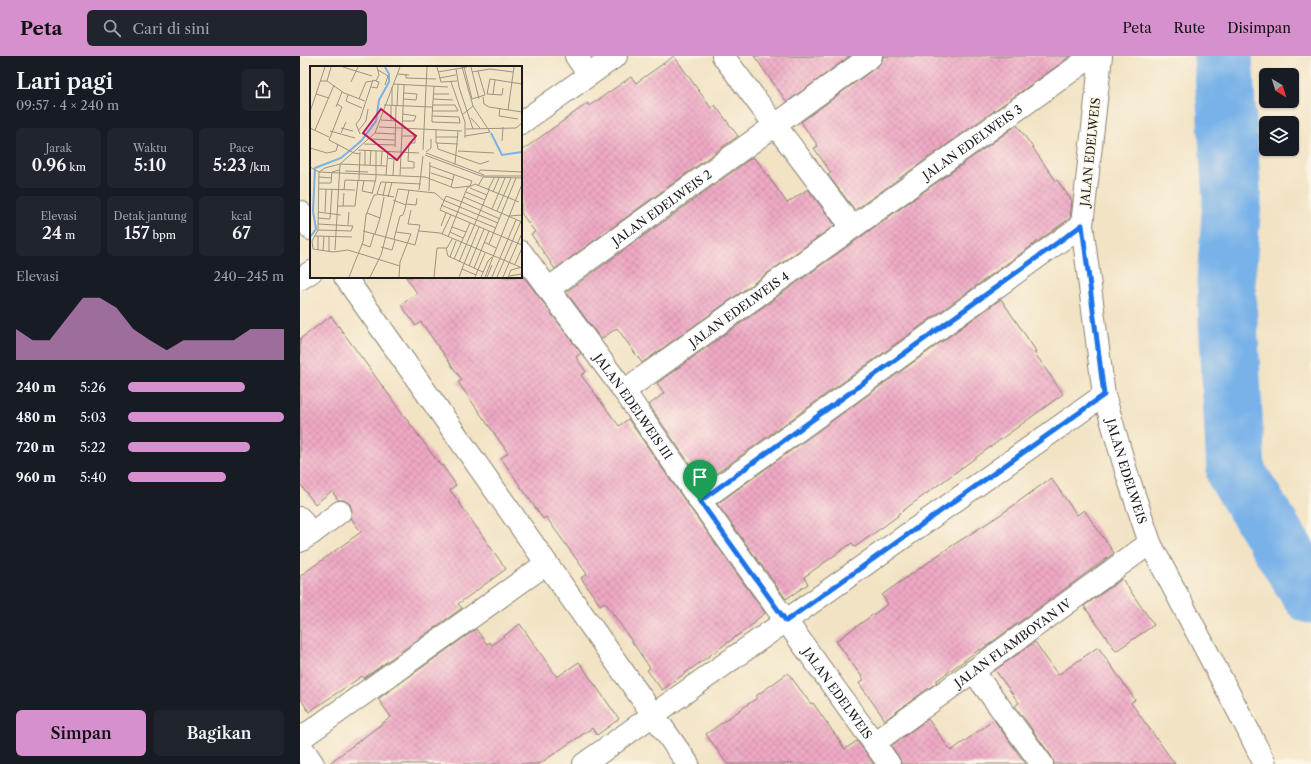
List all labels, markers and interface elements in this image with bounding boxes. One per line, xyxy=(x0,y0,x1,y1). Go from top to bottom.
search box xyxy=(87,10,367,46)
text: Peta xyxy=(20,17,63,40)
icon: search xyxy=(101,17,123,39)
text: Cari di sini xyxy=(133,19,210,38)
text: Peta xyxy=(1122,19,1152,37)
text: Rute xyxy=(1174,19,1205,37)
text: Disimpan xyxy=(1227,19,1291,37)
inset map xyxy=(310,66,522,278)
text: Lari pagi xyxy=(16,68,113,95)
north arrow xyxy=(1259,68,1299,108)
map controls xyxy=(1259,68,1299,156)
button: share xyxy=(242,69,284,111)
text: 09:57 · 4 × 240 m xyxy=(16,97,119,113)
street label: JALAN EDELWEIS xyxy=(1077,97,1103,209)
street label: JALAN EDELWEIS 3 xyxy=(918,101,1025,184)
button: layers xyxy=(1259,116,1299,156)
text: Jarak xyxy=(46,141,72,155)
text: Waktu xyxy=(133,141,167,155)
text: Pace xyxy=(229,141,254,155)
text: 0.96 xyxy=(31,155,66,175)
text: 5:10 xyxy=(134,155,166,175)
text: 5:23 xyxy=(213,155,246,175)
text: km xyxy=(66,160,86,174)
text: /km xyxy=(246,160,270,174)
street label: JALAN EDELWEIS 2 xyxy=(607,166,714,249)
text: Elevasi xyxy=(40,209,77,223)
text: Detak jantung xyxy=(113,209,186,223)
text: kcal xyxy=(231,209,252,223)
text: 24 xyxy=(42,223,62,243)
text: 157 xyxy=(124,223,149,243)
text: 67 xyxy=(232,223,251,243)
text: m xyxy=(62,228,75,242)
text: bpm xyxy=(149,228,176,242)
text: Elevasi xyxy=(16,268,59,284)
text: 240–245 m xyxy=(213,268,284,284)
street label: JALAN EDELWEIS 4 xyxy=(684,268,792,351)
street label: JALAN EDELWEIS III xyxy=(590,349,676,462)
text: 240 m xyxy=(16,379,56,395)
text: 5:26 xyxy=(80,379,106,395)
text: 480 m xyxy=(16,409,56,425)
text: 5:03 xyxy=(80,409,106,425)
street label: JALAN EDELWEIS xyxy=(1103,415,1151,526)
text: 720 m xyxy=(16,439,55,455)
text: 5:22 xyxy=(80,439,106,455)
pin xyxy=(683,460,717,501)
icon: arrive xyxy=(689,466,711,488)
text: 960 m xyxy=(16,469,56,485)
text: 5:40 xyxy=(80,469,106,485)
street label: JALAN FLAMBOYAN IV xyxy=(950,595,1074,691)
street label: JALAN EDELWEIS xyxy=(799,642,876,742)
button: Simpan xyxy=(16,710,146,756)
button: Bagikan xyxy=(154,710,284,756)

